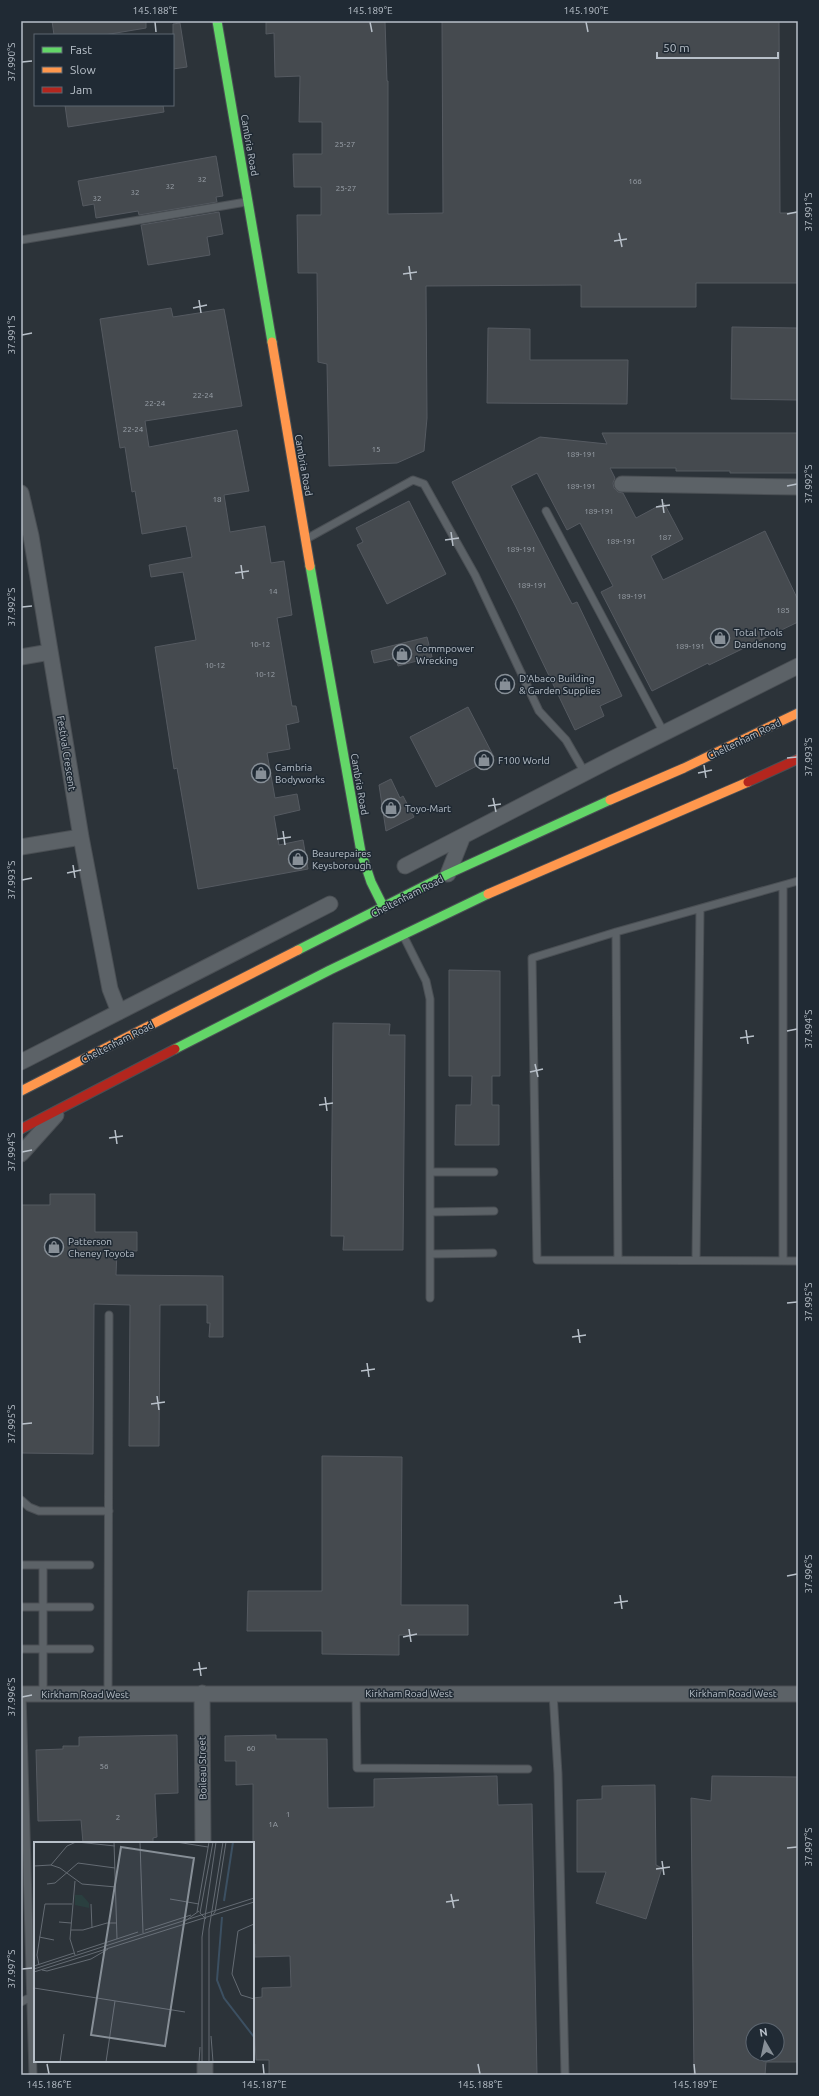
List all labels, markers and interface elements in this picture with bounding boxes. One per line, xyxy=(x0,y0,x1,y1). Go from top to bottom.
text: 145.188°E xyxy=(132,5,178,16)
text: 145.189°E xyxy=(347,5,393,16)
text: 145.190°E xyxy=(563,5,609,16)
legend xyxy=(34,34,174,106)
scale bar xyxy=(657,34,778,60)
text: 50 m xyxy=(663,41,690,54)
text: 37.990°S xyxy=(6,42,17,82)
text: Fast xyxy=(70,43,92,56)
text: Slow xyxy=(70,63,96,76)
text: Jam xyxy=(70,83,92,96)
street label: Cambria Road xyxy=(239,113,260,177)
house number: 25-27 xyxy=(335,140,355,149)
house number: 32 xyxy=(197,175,207,184)
house number: 166 xyxy=(628,177,642,186)
house number: 32 xyxy=(165,182,175,191)
house number: 25-27 xyxy=(336,184,356,193)
house number: 32 xyxy=(130,188,140,197)
text: 37.991°S xyxy=(803,192,814,232)
house number: 32 xyxy=(92,194,102,203)
text: 37.991°S xyxy=(6,315,17,355)
house number: 22-24 xyxy=(193,391,214,400)
house number: 22-24 xyxy=(145,399,166,408)
house number: 22-24 xyxy=(123,425,144,434)
street label: Cambria Road xyxy=(293,433,314,497)
house number: 15 xyxy=(371,445,381,454)
house number: 189-191 xyxy=(566,450,596,459)
text: 37.992°S xyxy=(803,464,814,504)
house number: 189-191 xyxy=(566,482,596,491)
house number: 18 xyxy=(212,495,222,504)
house number: 189-191 xyxy=(584,507,614,516)
house number: 187 xyxy=(658,533,672,542)
house number: 189-191 xyxy=(606,537,636,546)
house number: 189-191 xyxy=(506,545,536,554)
house number: 189-191 xyxy=(517,581,547,590)
text: 37.992°S xyxy=(6,587,17,627)
house number: 14 xyxy=(268,587,278,596)
house number: 189-191 xyxy=(617,592,647,601)
house number: 185 xyxy=(776,606,790,615)
shop icon: Total Tools Dandenong xyxy=(709,627,731,649)
place label: Total Tools Dandenong xyxy=(734,627,786,650)
house number: 10-12 xyxy=(250,640,270,649)
house number: 189-191 xyxy=(675,642,705,651)
shop icon: Commpower Wrecking xyxy=(391,643,413,665)
place label: Commpower Wrecking xyxy=(416,643,474,666)
house number: 10-12 xyxy=(205,661,225,670)
house number: 10-12 xyxy=(255,670,275,679)
shop icon: D'Abaco Building & Garden Supplies xyxy=(494,673,516,695)
place label: D'Abaco Building & Garden Supplies xyxy=(519,673,600,696)
street label: Festival Crescent xyxy=(55,715,78,791)
street label: Cheltenham Road xyxy=(706,717,783,762)
text: 37.993°S xyxy=(803,737,814,777)
shop icon: F100 World xyxy=(473,749,495,771)
street label: Cambria Road xyxy=(349,752,370,816)
place label: F100 World xyxy=(498,755,550,766)
shop icon: Cambria Bodyworks xyxy=(250,762,272,784)
place label: Cambria Bodyworks xyxy=(275,762,325,785)
shop icon: Toyo-Mart xyxy=(380,797,402,819)
place label: Toyo-Mart xyxy=(405,803,451,814)
shop icon: Beaurepaires Keysborough xyxy=(287,848,309,870)
place label: Beaurepaires Keysborough xyxy=(312,848,371,871)
text: 37.993°S xyxy=(6,860,17,900)
street label: Cheltenham Road xyxy=(369,873,445,919)
text: 37.994°S xyxy=(803,1009,814,1049)
street label: Cheltenham Road xyxy=(79,1019,155,1065)
text: 37.994°S xyxy=(6,1132,17,1172)
shop icon: Patterson Cheney Toyota xyxy=(43,1236,65,1258)
place label: Patterson Cheney Toyota xyxy=(68,1236,134,1259)
text: 37.995°S xyxy=(803,1282,814,1322)
text: 37.995°S xyxy=(6,1404,17,1444)
text: 37.996°S xyxy=(803,1554,814,1594)
text: 37.996°S xyxy=(6,1677,17,1717)
street label: Kirkham Road West xyxy=(365,1688,453,1699)
street label: Kirkham Road West xyxy=(689,1688,777,1699)
street label: Kirkham Road West xyxy=(41,1689,129,1700)
street label: Boileau Street xyxy=(196,1736,209,1800)
house number: 60 xyxy=(246,1744,256,1753)
house number: 56 xyxy=(99,1762,109,1771)
house number: 1 xyxy=(286,1810,290,1819)
house number: 2 xyxy=(116,1813,120,1822)
house number: 1A xyxy=(268,1820,279,1829)
text: 37.997°S xyxy=(803,1827,814,1867)
inset map xyxy=(34,1842,254,2062)
text: 37.997°S xyxy=(6,1949,17,1989)
north arrow xyxy=(745,2022,785,2062)
text: N xyxy=(758,2026,768,2039)
text: 145.186°E xyxy=(26,2079,72,2090)
text: 145.187°E xyxy=(241,2079,287,2090)
text: 145.188°E xyxy=(457,2079,503,2090)
text: 145.189°E xyxy=(672,2079,718,2090)

